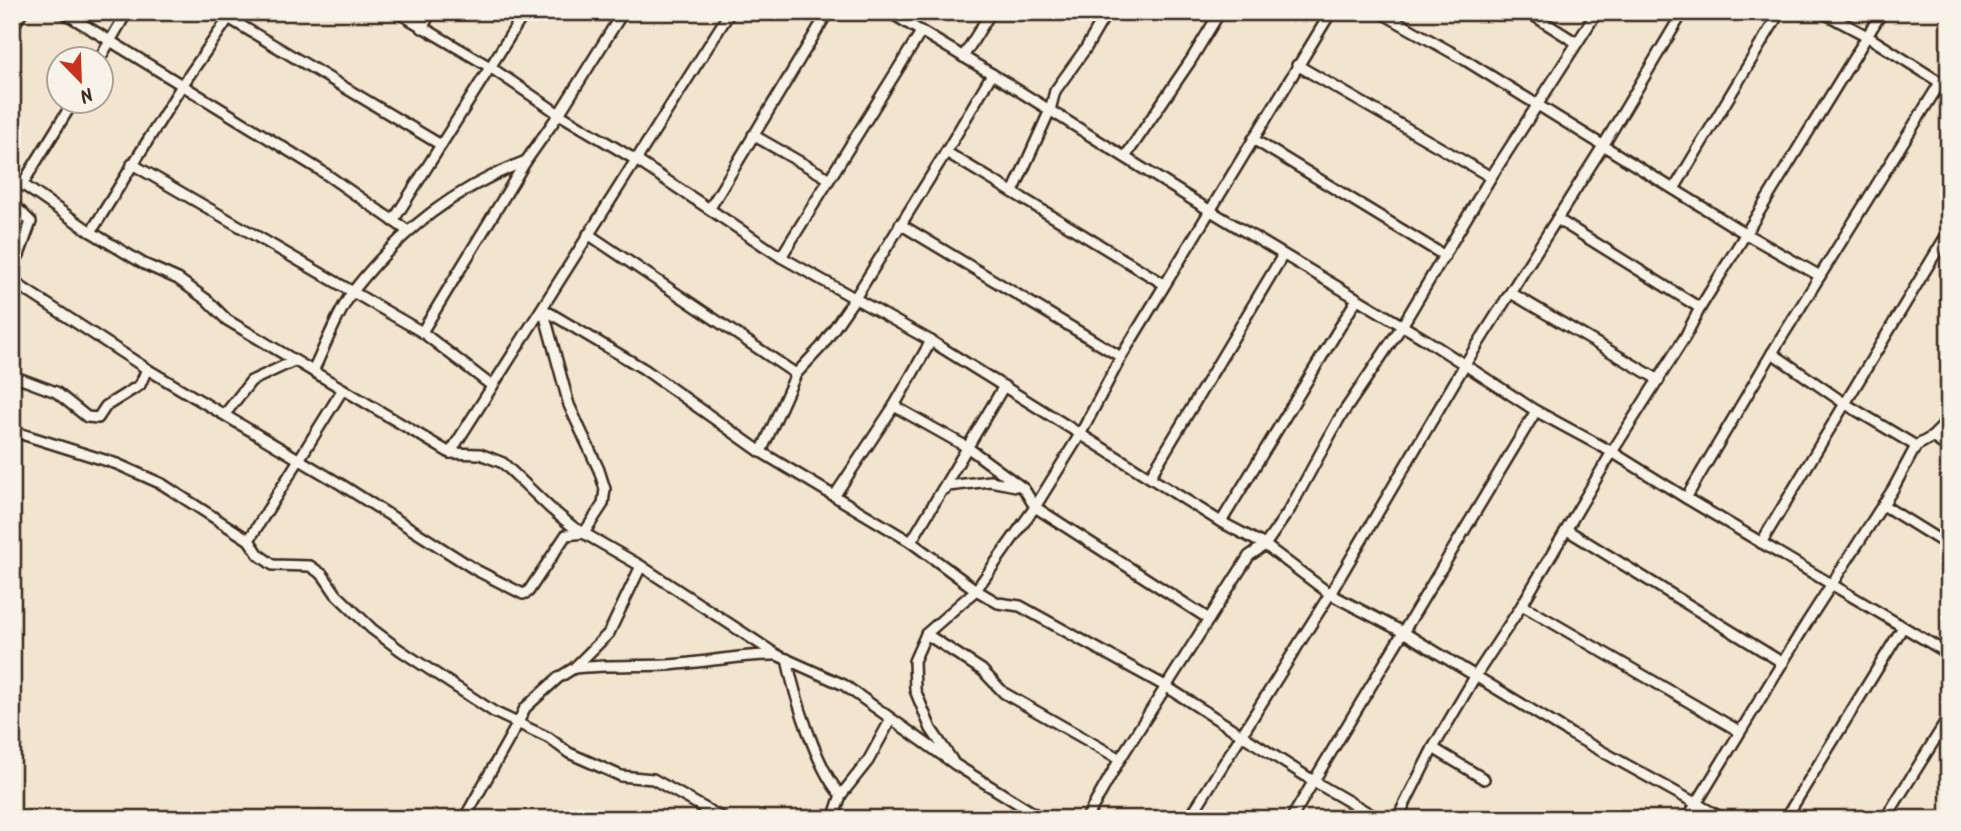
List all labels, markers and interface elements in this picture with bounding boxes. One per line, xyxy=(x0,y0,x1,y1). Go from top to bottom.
north arrow xyxy=(46,46,116,116)
text: N xyxy=(74,78,97,110)

